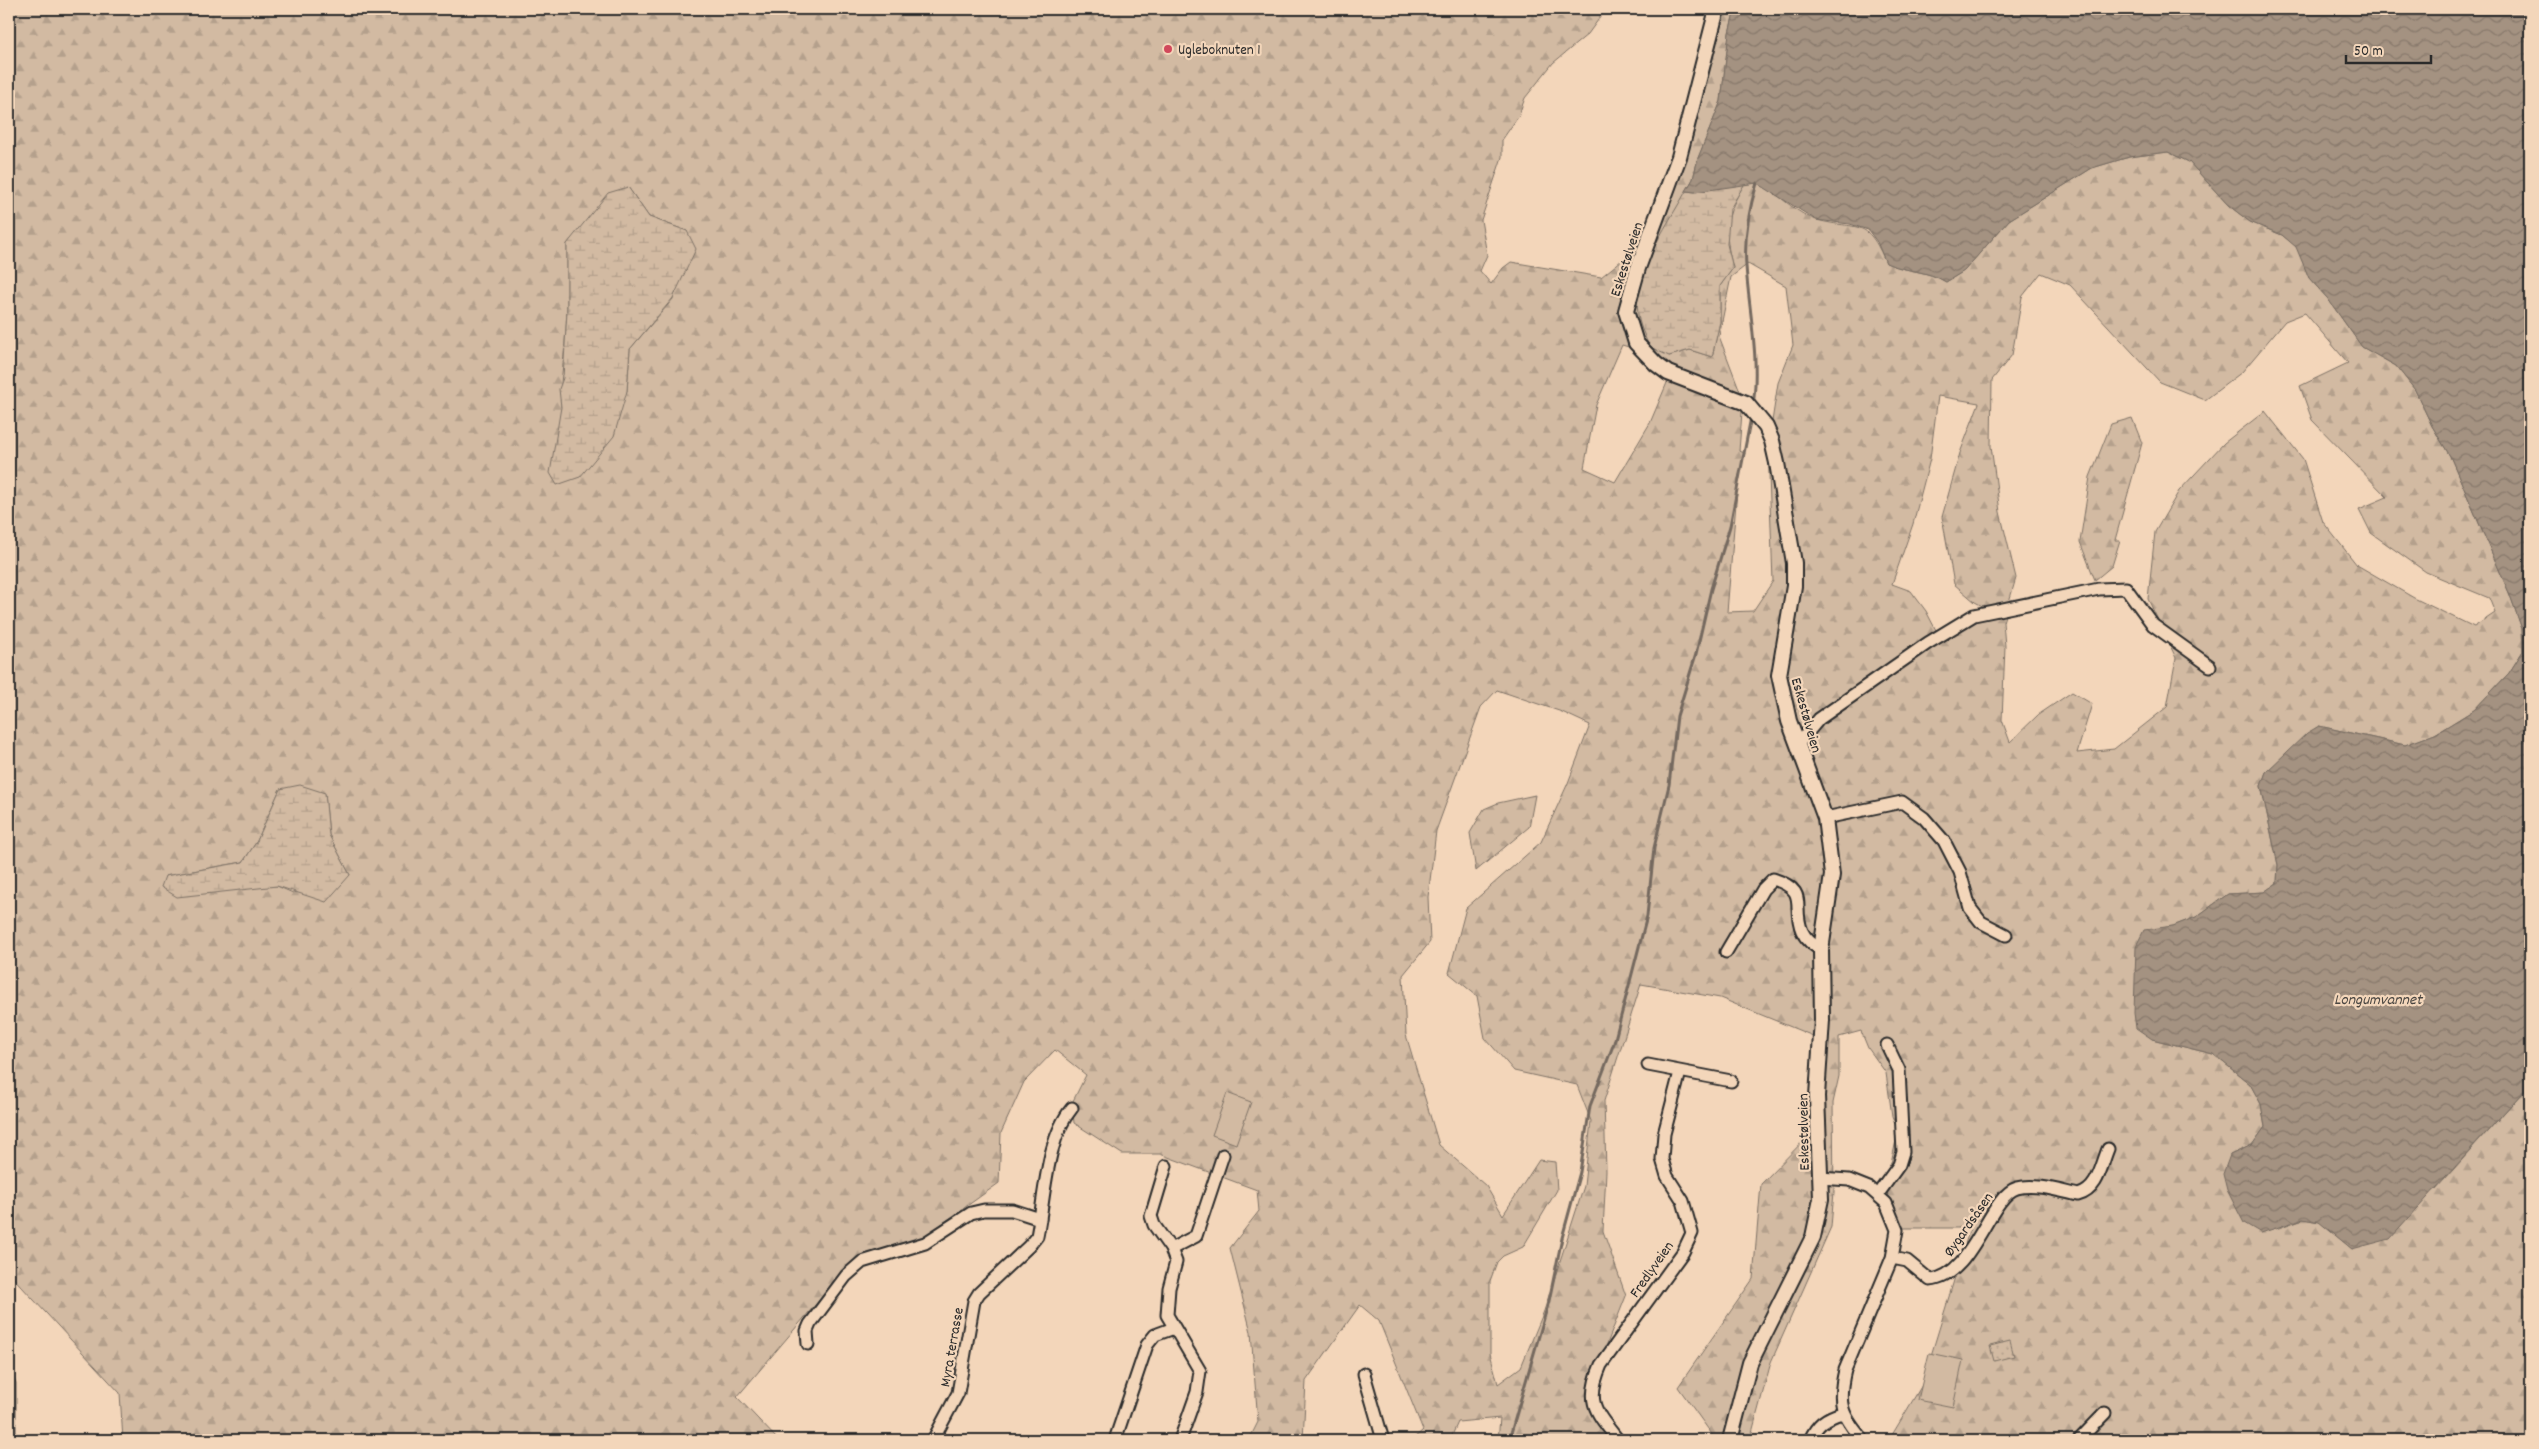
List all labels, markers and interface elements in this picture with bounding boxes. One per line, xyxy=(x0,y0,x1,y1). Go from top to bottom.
scale bar xyxy=(2346,32,2432,64)
place label: Ugleboknuten 1 xyxy=(1178,40,1260,62)
text: 50 m xyxy=(2354,41,2383,63)
marker: Ugleboknuten 1 xyxy=(1162,43,1174,55)
street label: Eskestølveien xyxy=(1606,219,1650,300)
street label: Eskestølveien xyxy=(1784,675,1826,756)
water label: Longumvannet xyxy=(2334,989,2424,1012)
street label: Eskestølveien xyxy=(1793,1093,1817,1171)
street label: Øygardsåsen xyxy=(1939,1188,2000,1262)
street label: Fredlyveien xyxy=(1625,1237,1680,1303)
street label: Myra terrasse xyxy=(935,1305,971,1389)

